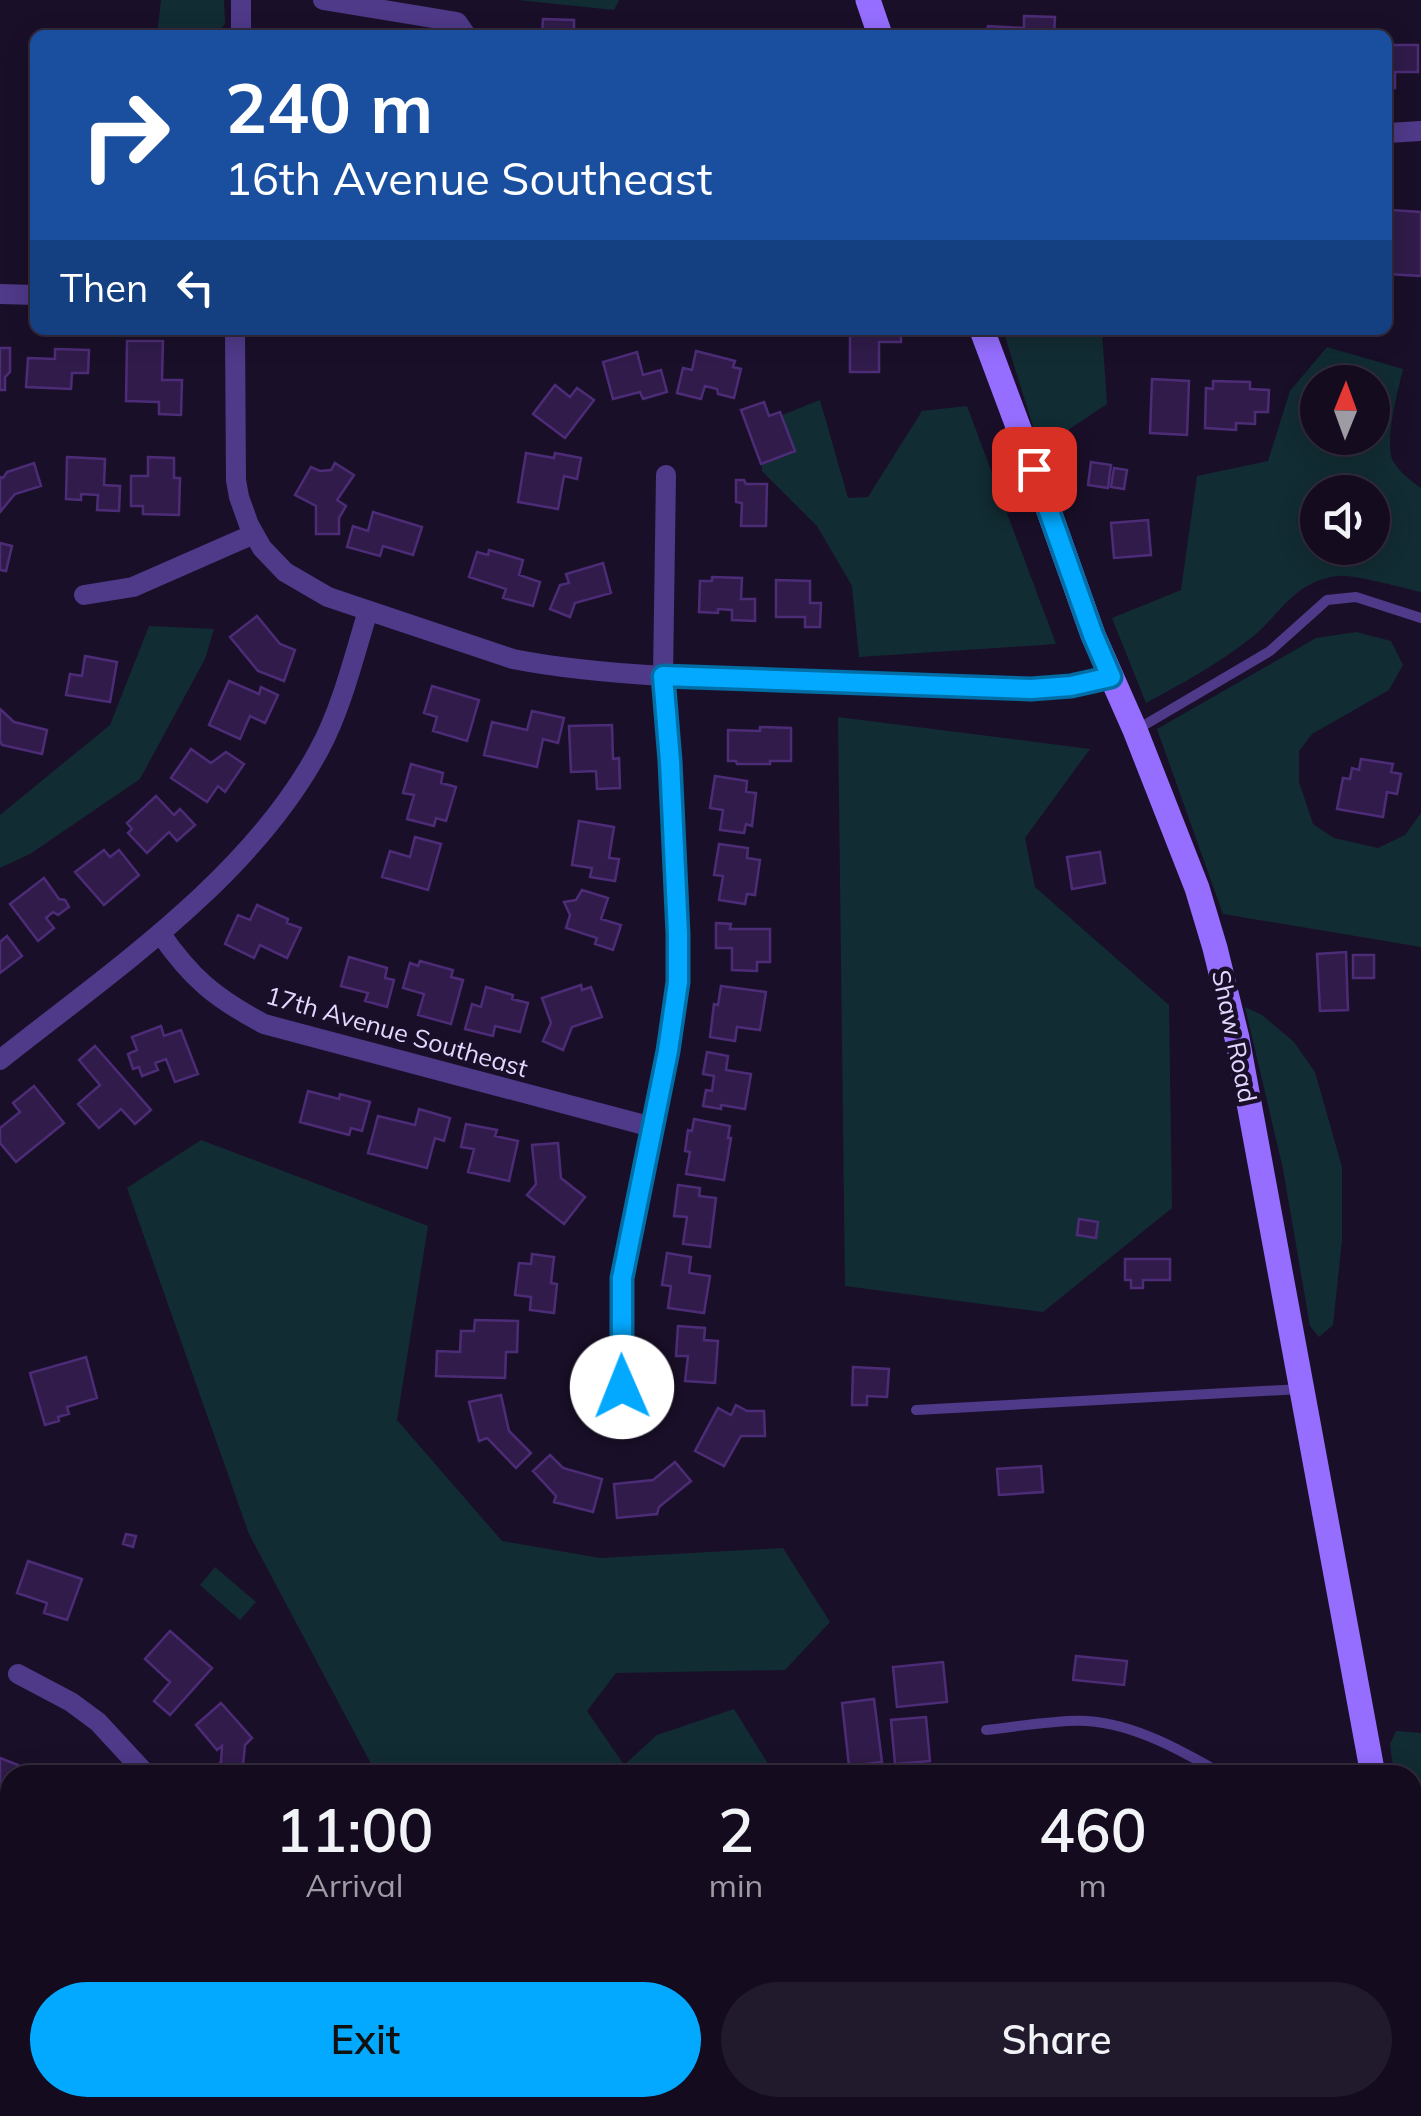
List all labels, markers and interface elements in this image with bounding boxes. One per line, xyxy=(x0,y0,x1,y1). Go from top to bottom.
text: 240 m xyxy=(225,63,433,151)
icon: right xyxy=(60,70,190,200)
text: 16th Avenue Southeast xyxy=(225,150,713,206)
icon: left xyxy=(168,260,223,315)
text: Then xyxy=(60,264,148,312)
north arrow xyxy=(1300,365,1390,455)
map controls xyxy=(1300,365,1390,565)
pin xyxy=(992,427,1077,512)
icon: arrive xyxy=(1007,442,1062,497)
button: sound xyxy=(1300,475,1390,565)
street label: Shaw Road xyxy=(1206,967,1264,1105)
street label: 17th Avenue Southeast xyxy=(263,979,532,1083)
position arrow xyxy=(570,1335,674,1439)
text: 11:00 xyxy=(275,1792,434,1867)
text: 2 xyxy=(718,1792,754,1867)
text: 460 xyxy=(1039,1792,1147,1867)
text: Arrival xyxy=(306,1865,403,1905)
text: min xyxy=(709,1865,763,1905)
text: m xyxy=(1079,1865,1107,1905)
button: Exit xyxy=(30,1982,701,2097)
button: Share xyxy=(721,1982,1392,2097)

